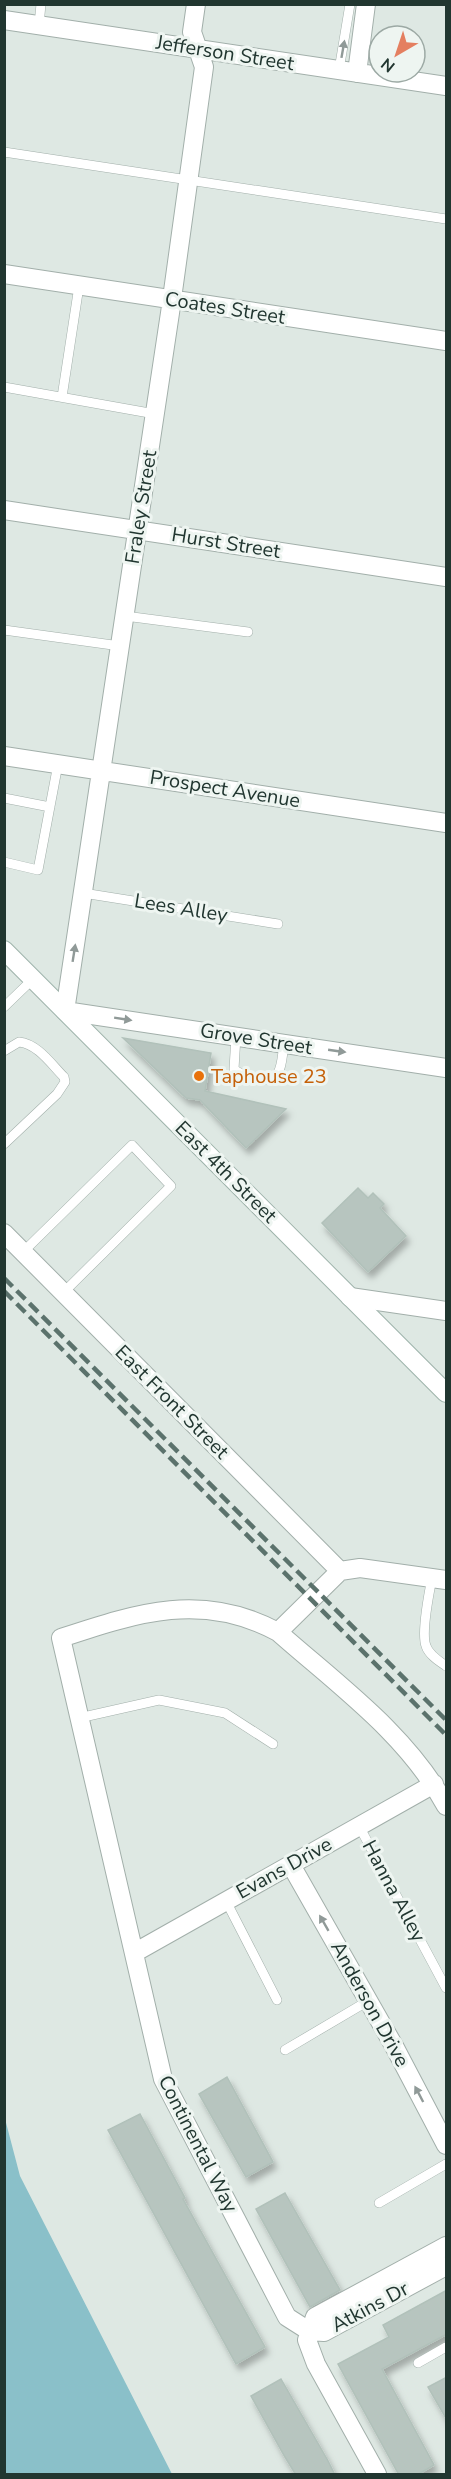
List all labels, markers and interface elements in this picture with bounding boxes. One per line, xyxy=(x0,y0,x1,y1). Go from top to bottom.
north arrow xyxy=(367,24,427,84)
street label: Jefferson Street xyxy=(153,29,297,77)
one-way arrow xyxy=(339,40,348,59)
text: N xyxy=(377,53,400,77)
street label: Coates Street xyxy=(163,285,288,331)
street label: Fraley Street xyxy=(119,447,163,566)
street label: Hurst Street xyxy=(170,521,283,565)
street label: Prospect Avenue xyxy=(148,764,302,814)
street label: Lees Alley xyxy=(133,887,230,929)
one-way arrow xyxy=(69,943,78,962)
one-way arrow xyxy=(114,1015,133,1024)
street label: Grove Street xyxy=(198,1017,315,1061)
one-way arrow xyxy=(327,1047,346,1056)
place label: Taphouse 23 xyxy=(211,1063,327,1090)
marker: Taphouse 23 xyxy=(192,1069,206,1083)
street label: East 4th Street xyxy=(169,1115,284,1230)
street label: East Front Street xyxy=(109,1339,236,1466)
street label: Evans Drive xyxy=(231,1831,337,1905)
street label: Hanna Alley xyxy=(356,1835,432,1947)
one-way arrow xyxy=(319,1915,329,1932)
street label: Anderson Drive xyxy=(324,1936,416,2072)
street label: Continental Way xyxy=(152,2071,245,2218)
one-way arrow xyxy=(414,2085,424,2102)
street label: Atkins Dr xyxy=(327,2275,413,2339)

